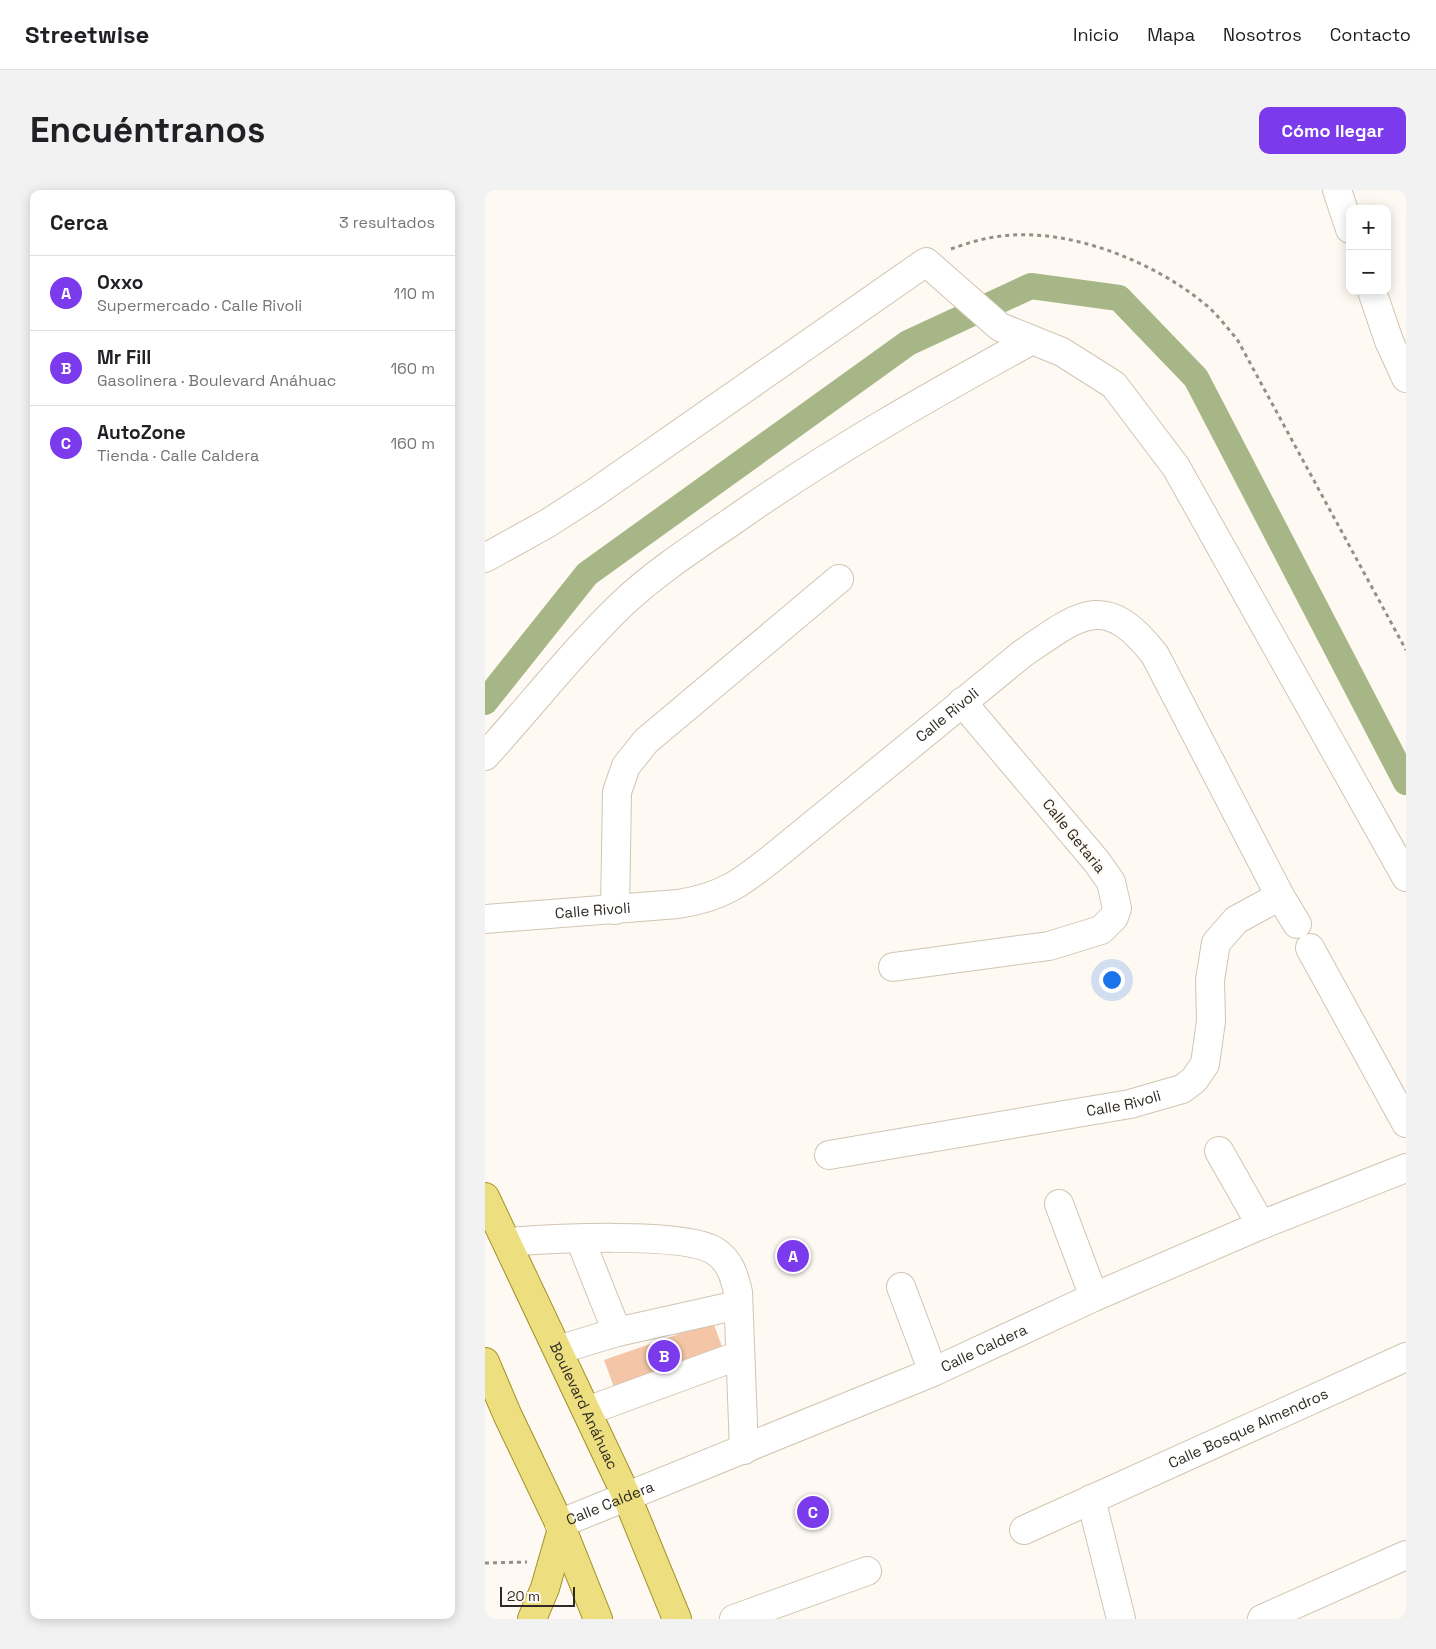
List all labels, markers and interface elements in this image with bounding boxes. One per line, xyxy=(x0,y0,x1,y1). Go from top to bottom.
text: Streetwise xyxy=(25,19,149,50)
text: Inicio xyxy=(1073,23,1119,46)
text: Mapa xyxy=(1147,23,1195,46)
text: Nosotros xyxy=(1223,23,1302,46)
text: Contacto xyxy=(1330,23,1411,46)
button: Cómo llegar xyxy=(1259,107,1406,154)
text: Encuéntranos xyxy=(30,108,265,152)
map controls xyxy=(1346,205,1391,295)
button: + xyxy=(1346,205,1391,250)
text: Cerca xyxy=(50,209,108,236)
text: 3 resultados xyxy=(339,212,435,233)
button: − xyxy=(1346,250,1391,295)
text: Oxxo xyxy=(97,270,143,295)
text: A xyxy=(61,283,71,304)
text: 110 m xyxy=(393,283,435,304)
text: Supermercado · Calle Rivoli xyxy=(97,295,302,316)
text: Mr Fill xyxy=(97,345,151,370)
text: B xyxy=(61,358,71,379)
text: 160 m xyxy=(390,358,435,379)
text: Gasolinera · Boulevard Anáhuac xyxy=(97,370,336,391)
text: AutoZone xyxy=(97,420,186,445)
text: C xyxy=(61,433,71,454)
text: 160 m xyxy=(390,433,435,454)
text: Tienda · Calle Caldera xyxy=(97,445,259,466)
street label: Calle Rivoli xyxy=(911,683,982,746)
street label: Calle Getaria xyxy=(1039,795,1110,877)
street label: Calle Rivoli xyxy=(554,898,631,923)
your location xyxy=(1099,967,1125,993)
street label: Calle Rivoli xyxy=(1085,1086,1163,1120)
pin: A xyxy=(777,1237,809,1275)
street label: Calle Caldera xyxy=(938,1319,1030,1376)
pin: B xyxy=(648,1337,680,1375)
street label: Boulevard Anáhuac xyxy=(546,1339,623,1472)
street label: Calle Bosque Almendros xyxy=(1165,1384,1331,1472)
street label: Calle Caldera xyxy=(563,1476,657,1529)
pin: C xyxy=(797,1493,829,1531)
scale bar xyxy=(500,1584,575,1607)
text: 20 m xyxy=(507,1587,540,1605)

